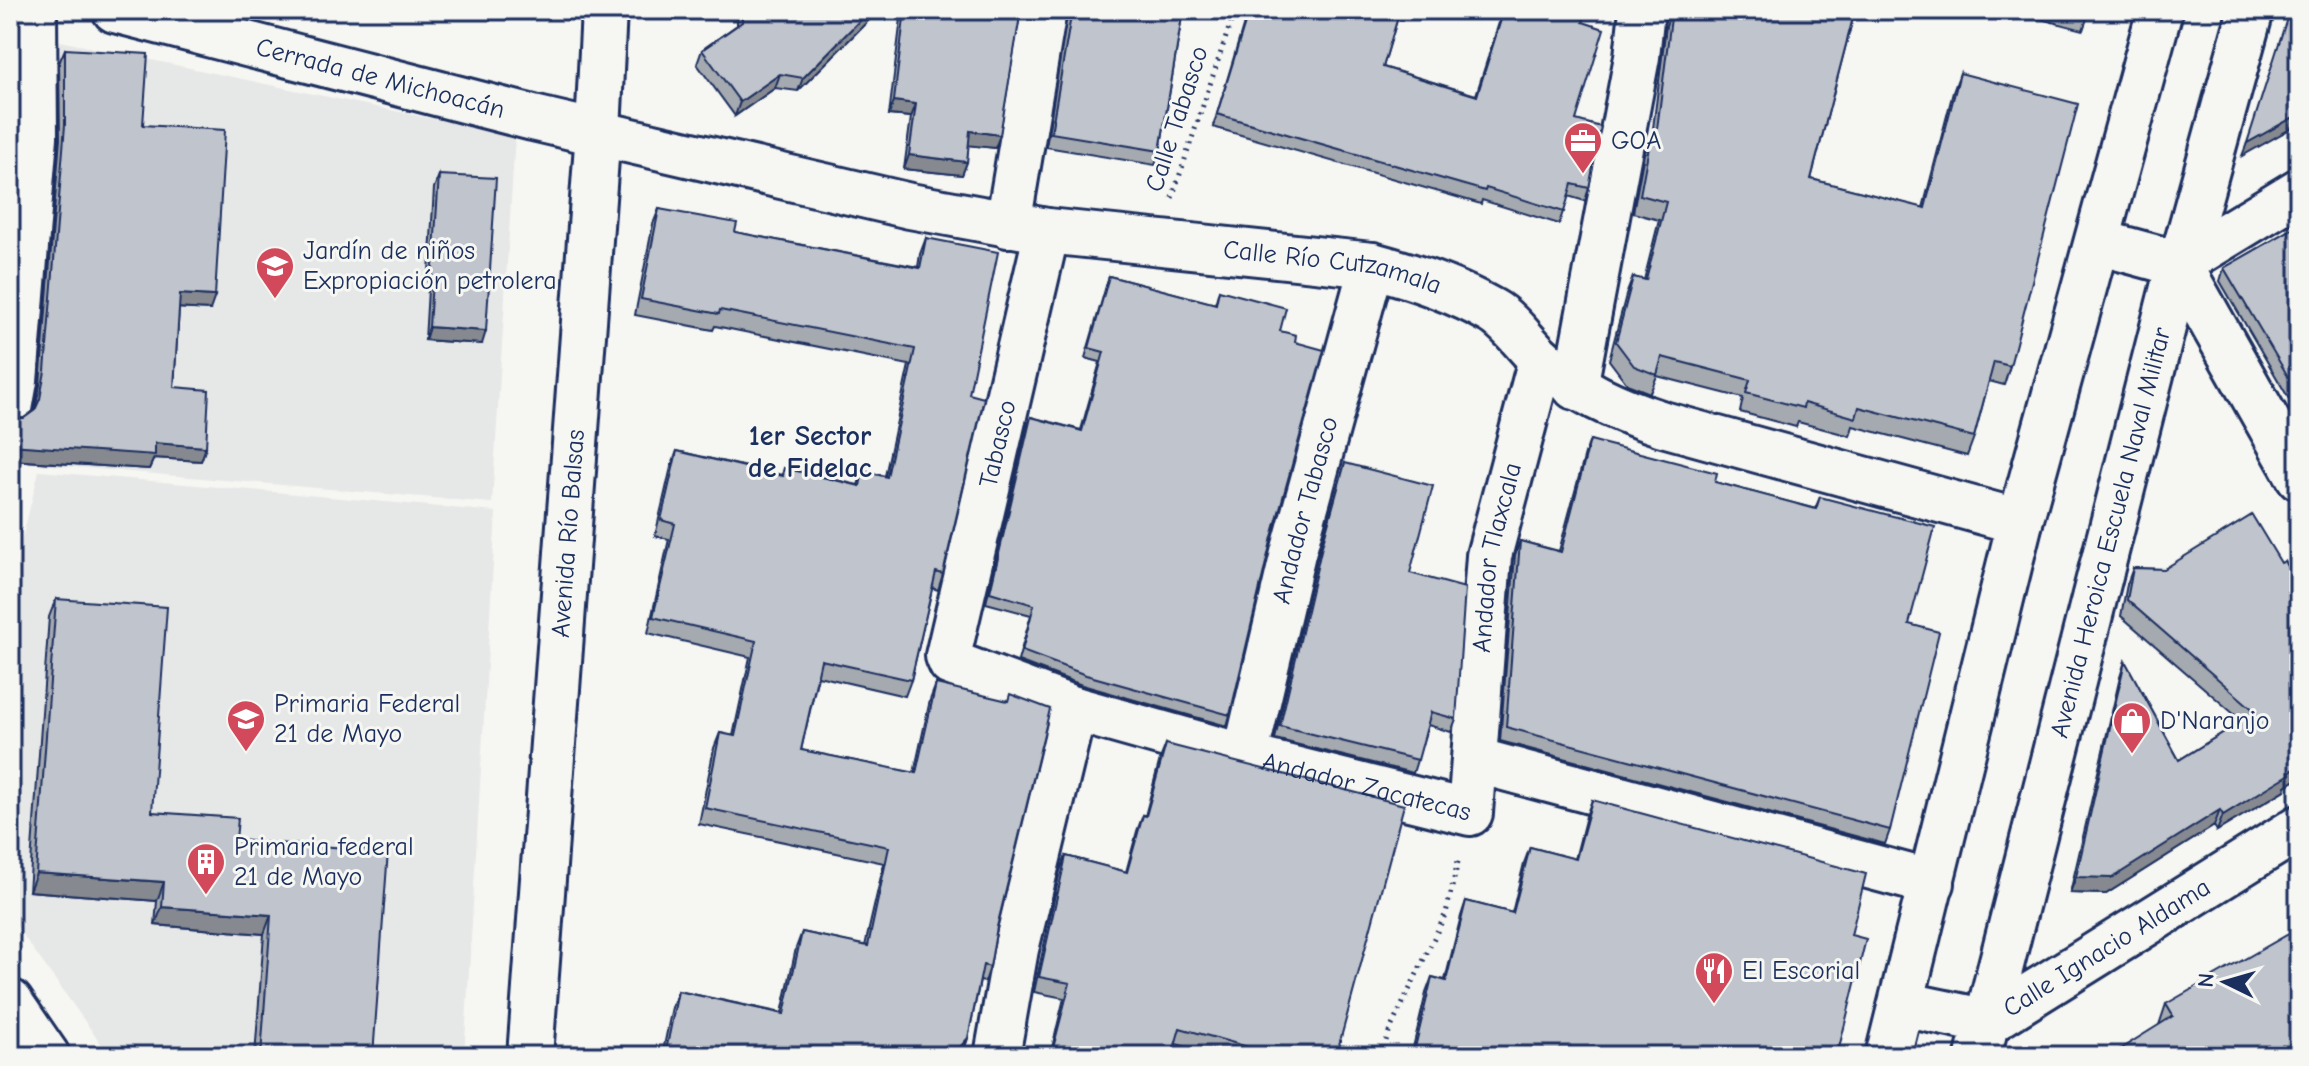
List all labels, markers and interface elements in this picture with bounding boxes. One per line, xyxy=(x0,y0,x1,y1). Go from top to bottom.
street label: Cerrada de Michoacán xyxy=(253,32,508,125)
street label: Calle Tabasco xyxy=(1139,42,1215,196)
office icon: GOA xyxy=(1562,120,1604,175)
place label: GOA xyxy=(1611,126,1661,156)
street label: Calle Río Cutzamala xyxy=(1222,235,1446,301)
place label: Jardín de niños Expropiación petrolera xyxy=(303,236,557,296)
school or university icon: Jardín de niños Expropiación petrolera xyxy=(254,245,296,300)
street label: Avenida Heroica Escuela Naval Militar xyxy=(2044,324,2177,741)
street label: Tabasco xyxy=(973,397,1023,491)
street label: Andador Tabasco xyxy=(1267,413,1345,607)
district label: 1er Sector de Fidelac xyxy=(748,420,872,484)
street label: Avenida Río Balsas xyxy=(546,428,591,639)
street label: Andador Tlaxcala xyxy=(1467,459,1528,654)
place label: Primaria Federal 21 de Mayo xyxy=(274,689,460,749)
school or university icon: Primaria Federal 21 de Mayo xyxy=(225,698,267,753)
shop icon: D'Naranjo xyxy=(2111,700,2153,755)
place label: D'Naranjo xyxy=(2160,706,2270,736)
street label: Andador Zacatecas xyxy=(1259,747,1474,828)
place label: Primaria federal 21 de Mayo xyxy=(234,832,414,892)
building icon: Primaria federal 21 de Mayo xyxy=(185,841,227,896)
street label: Calle Ignacio Aldama xyxy=(1998,872,2216,1024)
north arrow xyxy=(2185,942,2265,1022)
restaurant icon: El Escorial xyxy=(1693,950,1735,1005)
place label: El Escorial xyxy=(1742,956,1860,986)
text: N xyxy=(2192,972,2220,989)

